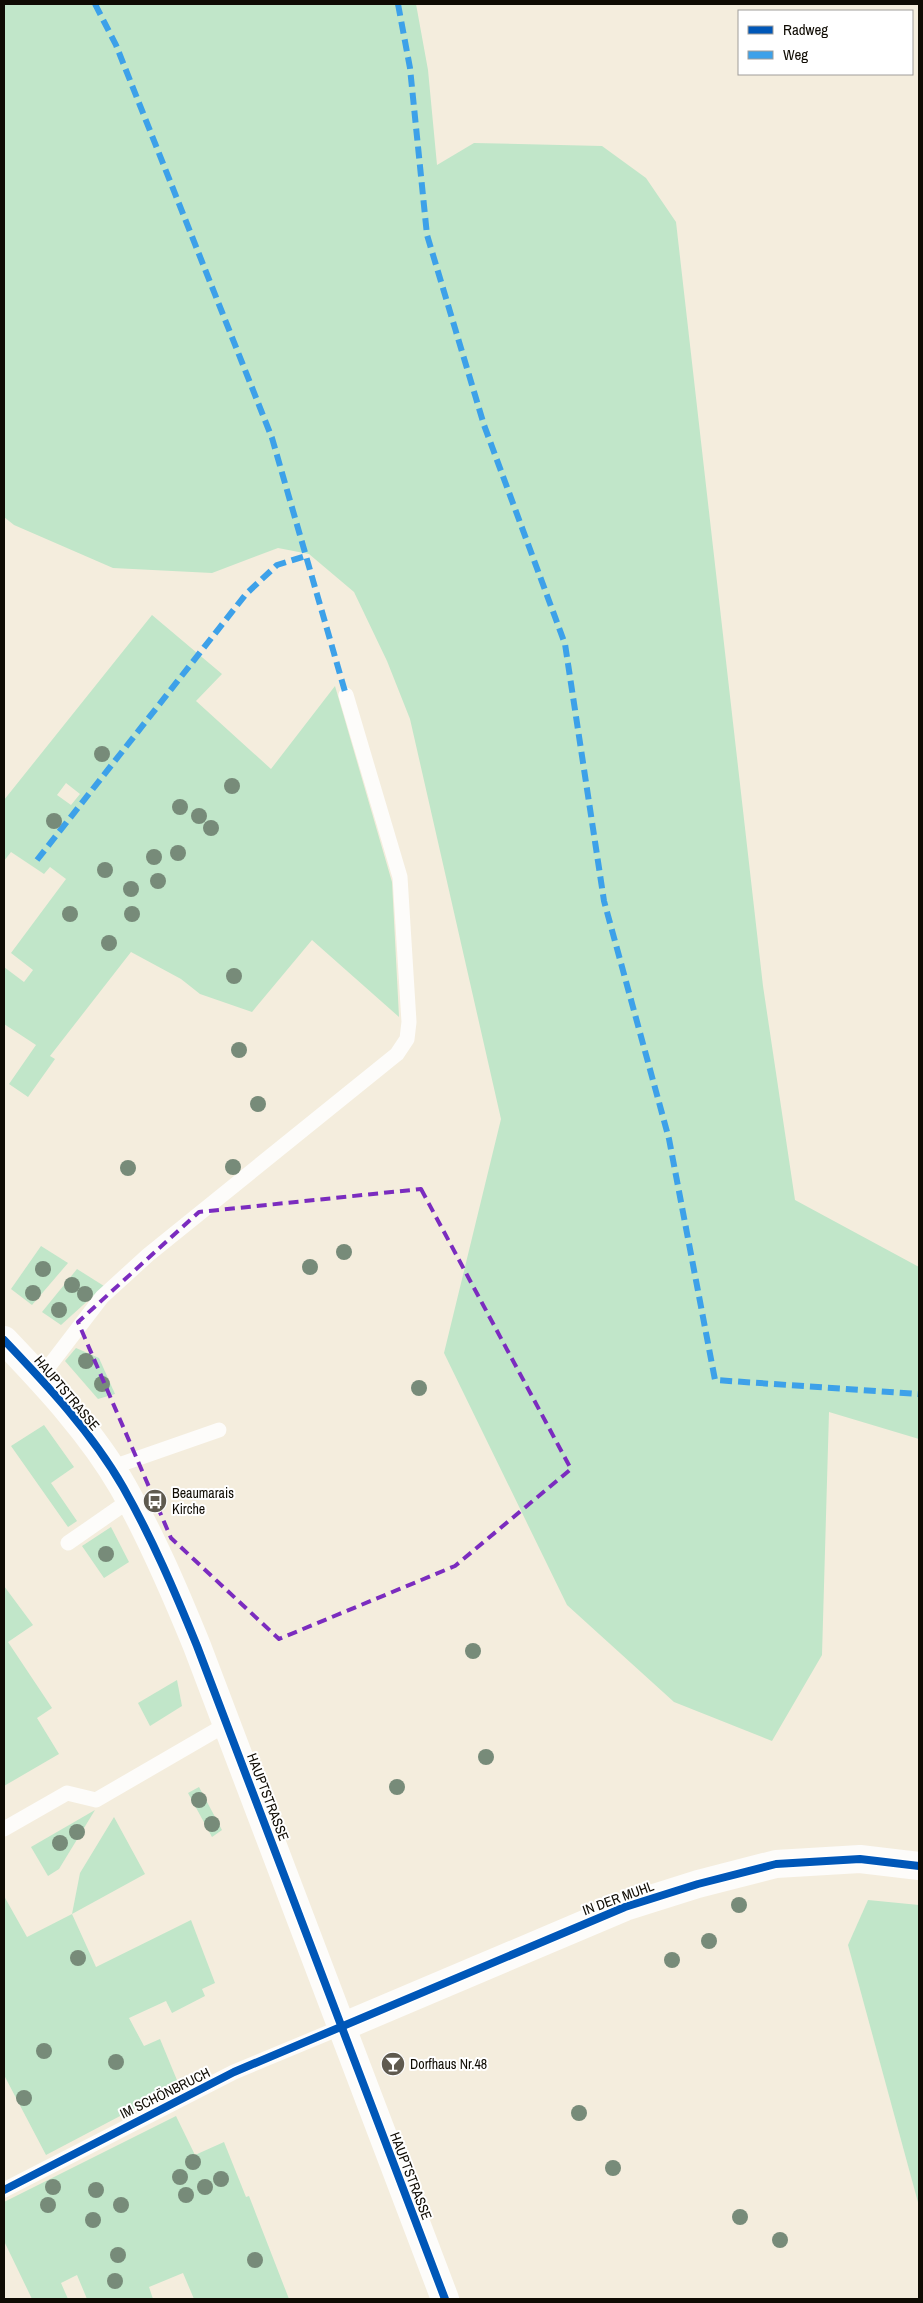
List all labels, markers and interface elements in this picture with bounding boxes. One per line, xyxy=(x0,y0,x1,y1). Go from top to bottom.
legend xyxy=(738,10,913,75)
text: Radweg xyxy=(783,19,828,40)
text: Weg xyxy=(783,44,808,65)
street label: HAUPTSTRASSE xyxy=(30,1352,104,1434)
place label: Beaumarais Kirche xyxy=(172,1484,234,1518)
bus stop icon: Beaumarais Kirche xyxy=(142,1488,168,1514)
street label: HAUPTSTRASSE xyxy=(243,1751,293,1843)
street label: IN DER MUHL xyxy=(580,1877,657,1919)
bar icon: Dorfhaus Nr.48 xyxy=(380,2051,406,2077)
place label: Dorfhaus Nr.48 xyxy=(410,2055,487,2073)
street label: IM SCHÖNBRUCH xyxy=(117,2063,213,2123)
street label: HAUPTSTRASSE xyxy=(386,2130,436,2222)

